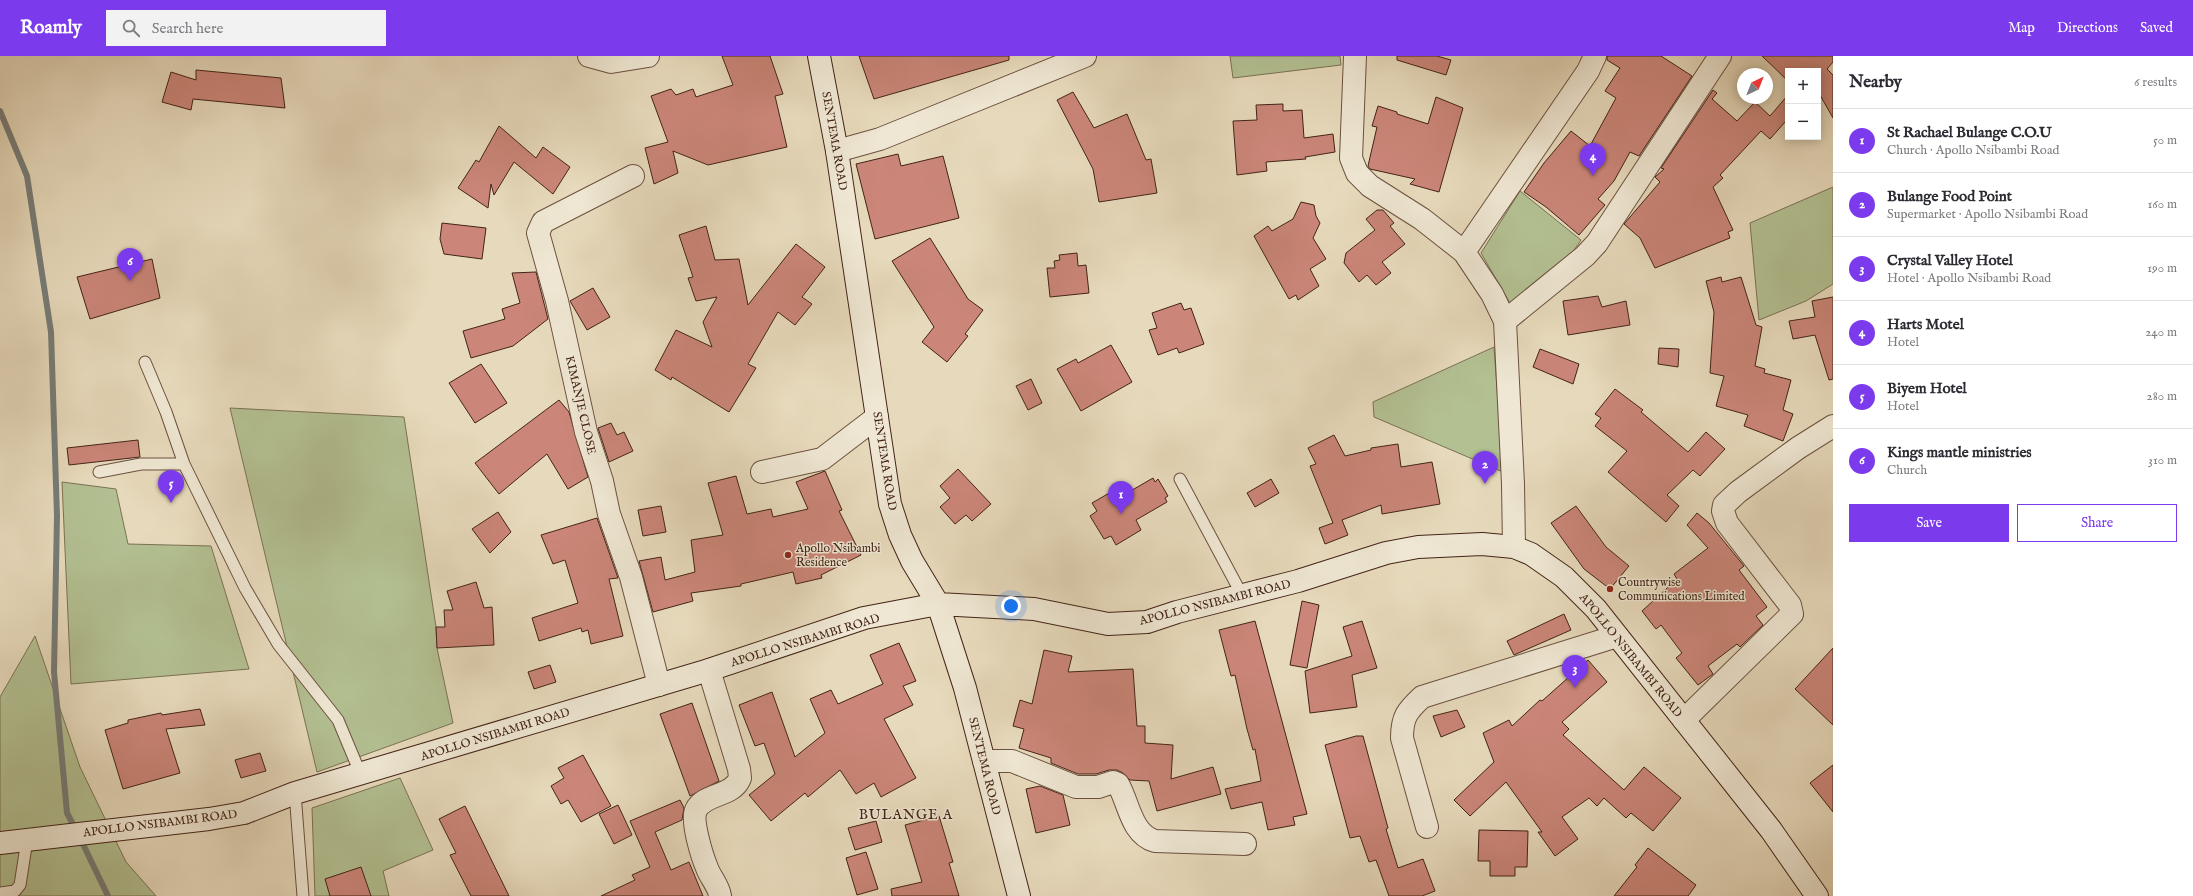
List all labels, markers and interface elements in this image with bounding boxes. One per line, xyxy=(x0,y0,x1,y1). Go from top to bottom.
search box xyxy=(106,10,386,46)
text: Roamly xyxy=(20,16,82,40)
icon: search xyxy=(120,17,142,39)
text: Search here xyxy=(152,19,223,38)
text: Map xyxy=(2008,19,2035,37)
text: Directions xyxy=(2057,19,2118,37)
text: Saved xyxy=(2140,19,2173,37)
north arrow xyxy=(1737,68,1773,104)
map controls xyxy=(1785,68,1821,140)
button: + xyxy=(1785,68,1821,104)
text: Nearby xyxy=(1849,72,1902,93)
text: 6 results xyxy=(2134,74,2177,91)
street label: SENTEMA ROAD xyxy=(818,90,851,192)
button: − xyxy=(1785,104,1821,140)
text: St Rachael Bulange C.O.U xyxy=(1887,123,2052,142)
text: 1 xyxy=(1860,132,1864,149)
text: 50 m xyxy=(2153,132,2177,149)
text: Church · Apollo Nsibambi Road xyxy=(1887,142,2059,159)
pin: 4 xyxy=(1580,143,1606,176)
text: Bulange Food Point xyxy=(1887,187,2012,206)
text: 2 xyxy=(1859,196,1865,213)
text: 160 m xyxy=(2147,196,2177,213)
text: Supermarket · Apollo Nsibambi Road xyxy=(1887,206,2088,223)
pin: 6 xyxy=(117,248,143,281)
text: Crystal Valley Hotel xyxy=(1887,251,2013,270)
text: 3 xyxy=(1860,260,1864,277)
text: 190 m xyxy=(2147,260,2177,277)
text: Hotel · Apollo Nsibambi Road xyxy=(1887,270,2051,287)
text: Harts Motel xyxy=(1887,315,1964,334)
text: 4 xyxy=(1859,324,1865,341)
text: 240 m xyxy=(2145,324,2177,341)
text: Hotel xyxy=(1887,334,1919,351)
street label: KIMANJE CLOSE xyxy=(561,354,599,456)
text: Biyem Hotel xyxy=(1887,379,1967,398)
text: 5 xyxy=(1860,388,1864,405)
text: 280 m xyxy=(2147,388,2177,405)
text: Hotel xyxy=(1887,398,1919,415)
street label: SENTEMA ROAD xyxy=(869,410,900,512)
text: Kings mantle ministries xyxy=(1887,443,2032,462)
pin: 2 xyxy=(1472,451,1498,484)
text: 6 xyxy=(1859,452,1865,469)
text: 310 m xyxy=(2148,452,2177,469)
text: Church xyxy=(1887,462,1927,479)
pin: 5 xyxy=(158,470,184,503)
pin: 1 xyxy=(1108,481,1134,514)
button: Save xyxy=(1849,504,2009,542)
button: Share xyxy=(2017,504,2177,542)
place label: Apollo Nsibambi Residence xyxy=(795,541,880,570)
marker: Apollo Nsibambi Residence xyxy=(783,550,793,560)
place label: Countrywise Communications Limited xyxy=(1618,575,1745,604)
street label: APOLLO NSIBAMBI ROAD xyxy=(1137,576,1293,629)
marker: Countrywise Communications Limited xyxy=(1605,584,1615,594)
street label: APOLLO NSIBAMBI ROAD xyxy=(1575,589,1686,721)
your location xyxy=(1001,596,1021,616)
street label: APOLLO NSIBAMBI ROAD xyxy=(728,610,882,671)
pin: 3 xyxy=(1562,655,1588,688)
street label: APOLLO NSIBAMBI ROAD xyxy=(418,704,572,765)
street label: SENTEMA ROAD xyxy=(965,716,1004,817)
district label: BULANGE A xyxy=(859,806,953,824)
street label: APOLLO NSIBAMBI ROAD xyxy=(81,807,238,841)

